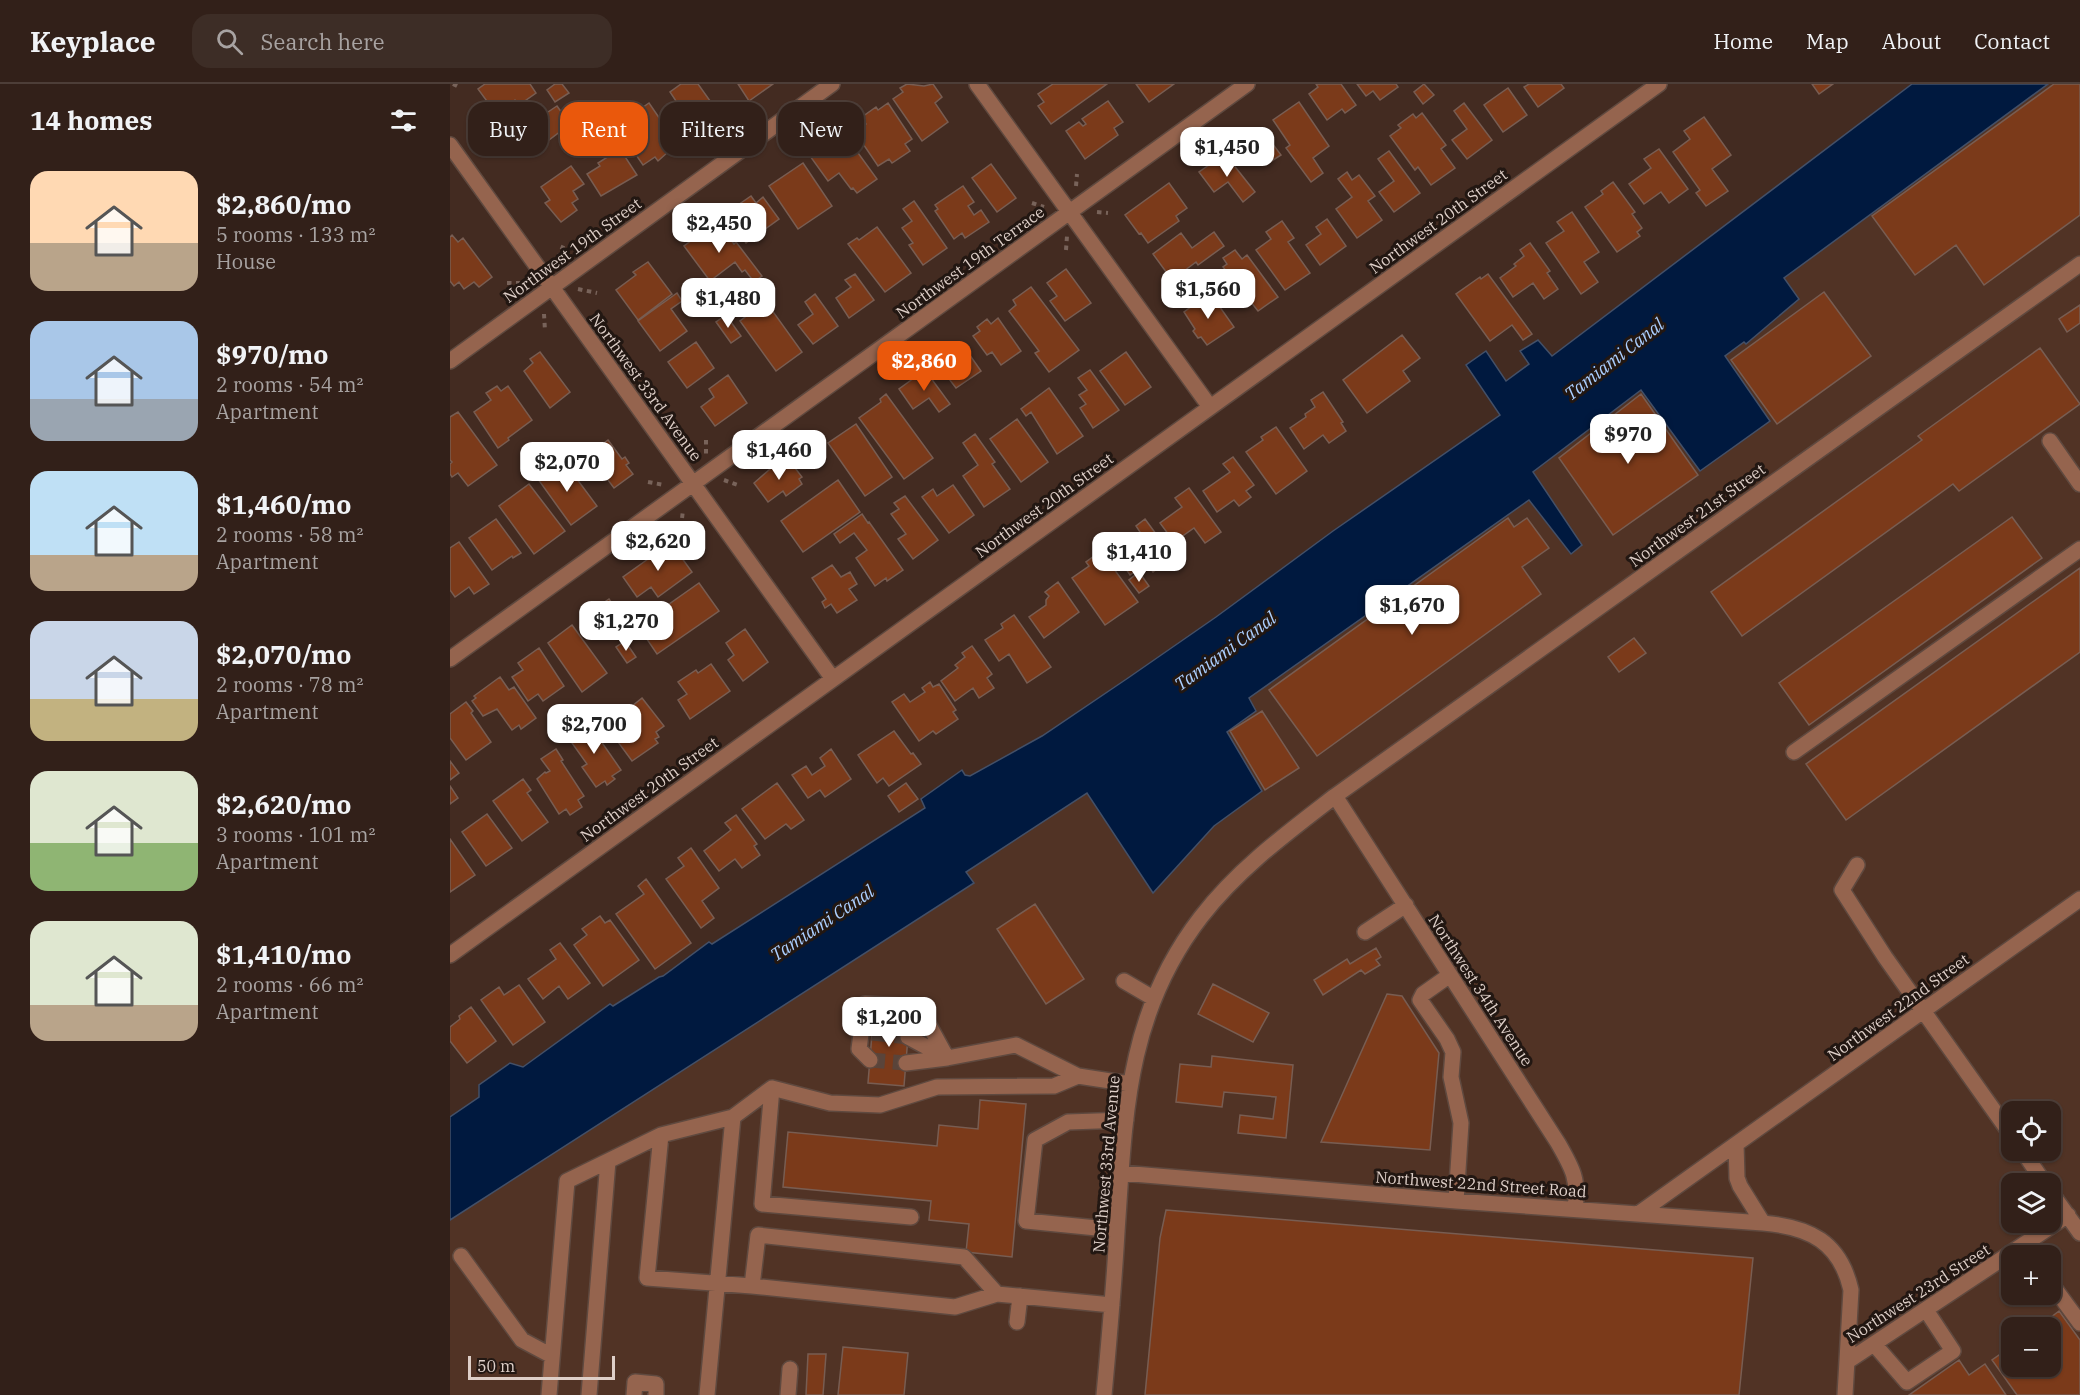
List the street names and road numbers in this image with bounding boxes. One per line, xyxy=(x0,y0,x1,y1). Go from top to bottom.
street label: Northwest 20th Street xyxy=(1365,164,1511,278)
street label: Northwest 19th Street xyxy=(499,193,645,307)
street label: Northwest 19th Terrace xyxy=(892,201,1048,323)
street label: Northwest 33rd Avenue xyxy=(586,309,706,465)
street label: Northwest 20th Street xyxy=(971,448,1117,562)
street label: Northwest 21st Street xyxy=(1625,459,1769,571)
street label: Northwest 20th Street xyxy=(576,732,722,846)
street label: Northwest 34th Avenue xyxy=(1424,910,1538,1070)
street label: Northwest 22nd Street xyxy=(1823,949,1973,1065)
street label: Northwest 33rd Avenue xyxy=(1088,1074,1124,1254)
street label: Northwest 22nd Street Road xyxy=(1375,1167,1588,1201)
street label: Northwest 23rd Street xyxy=(1843,1239,1994,1347)

